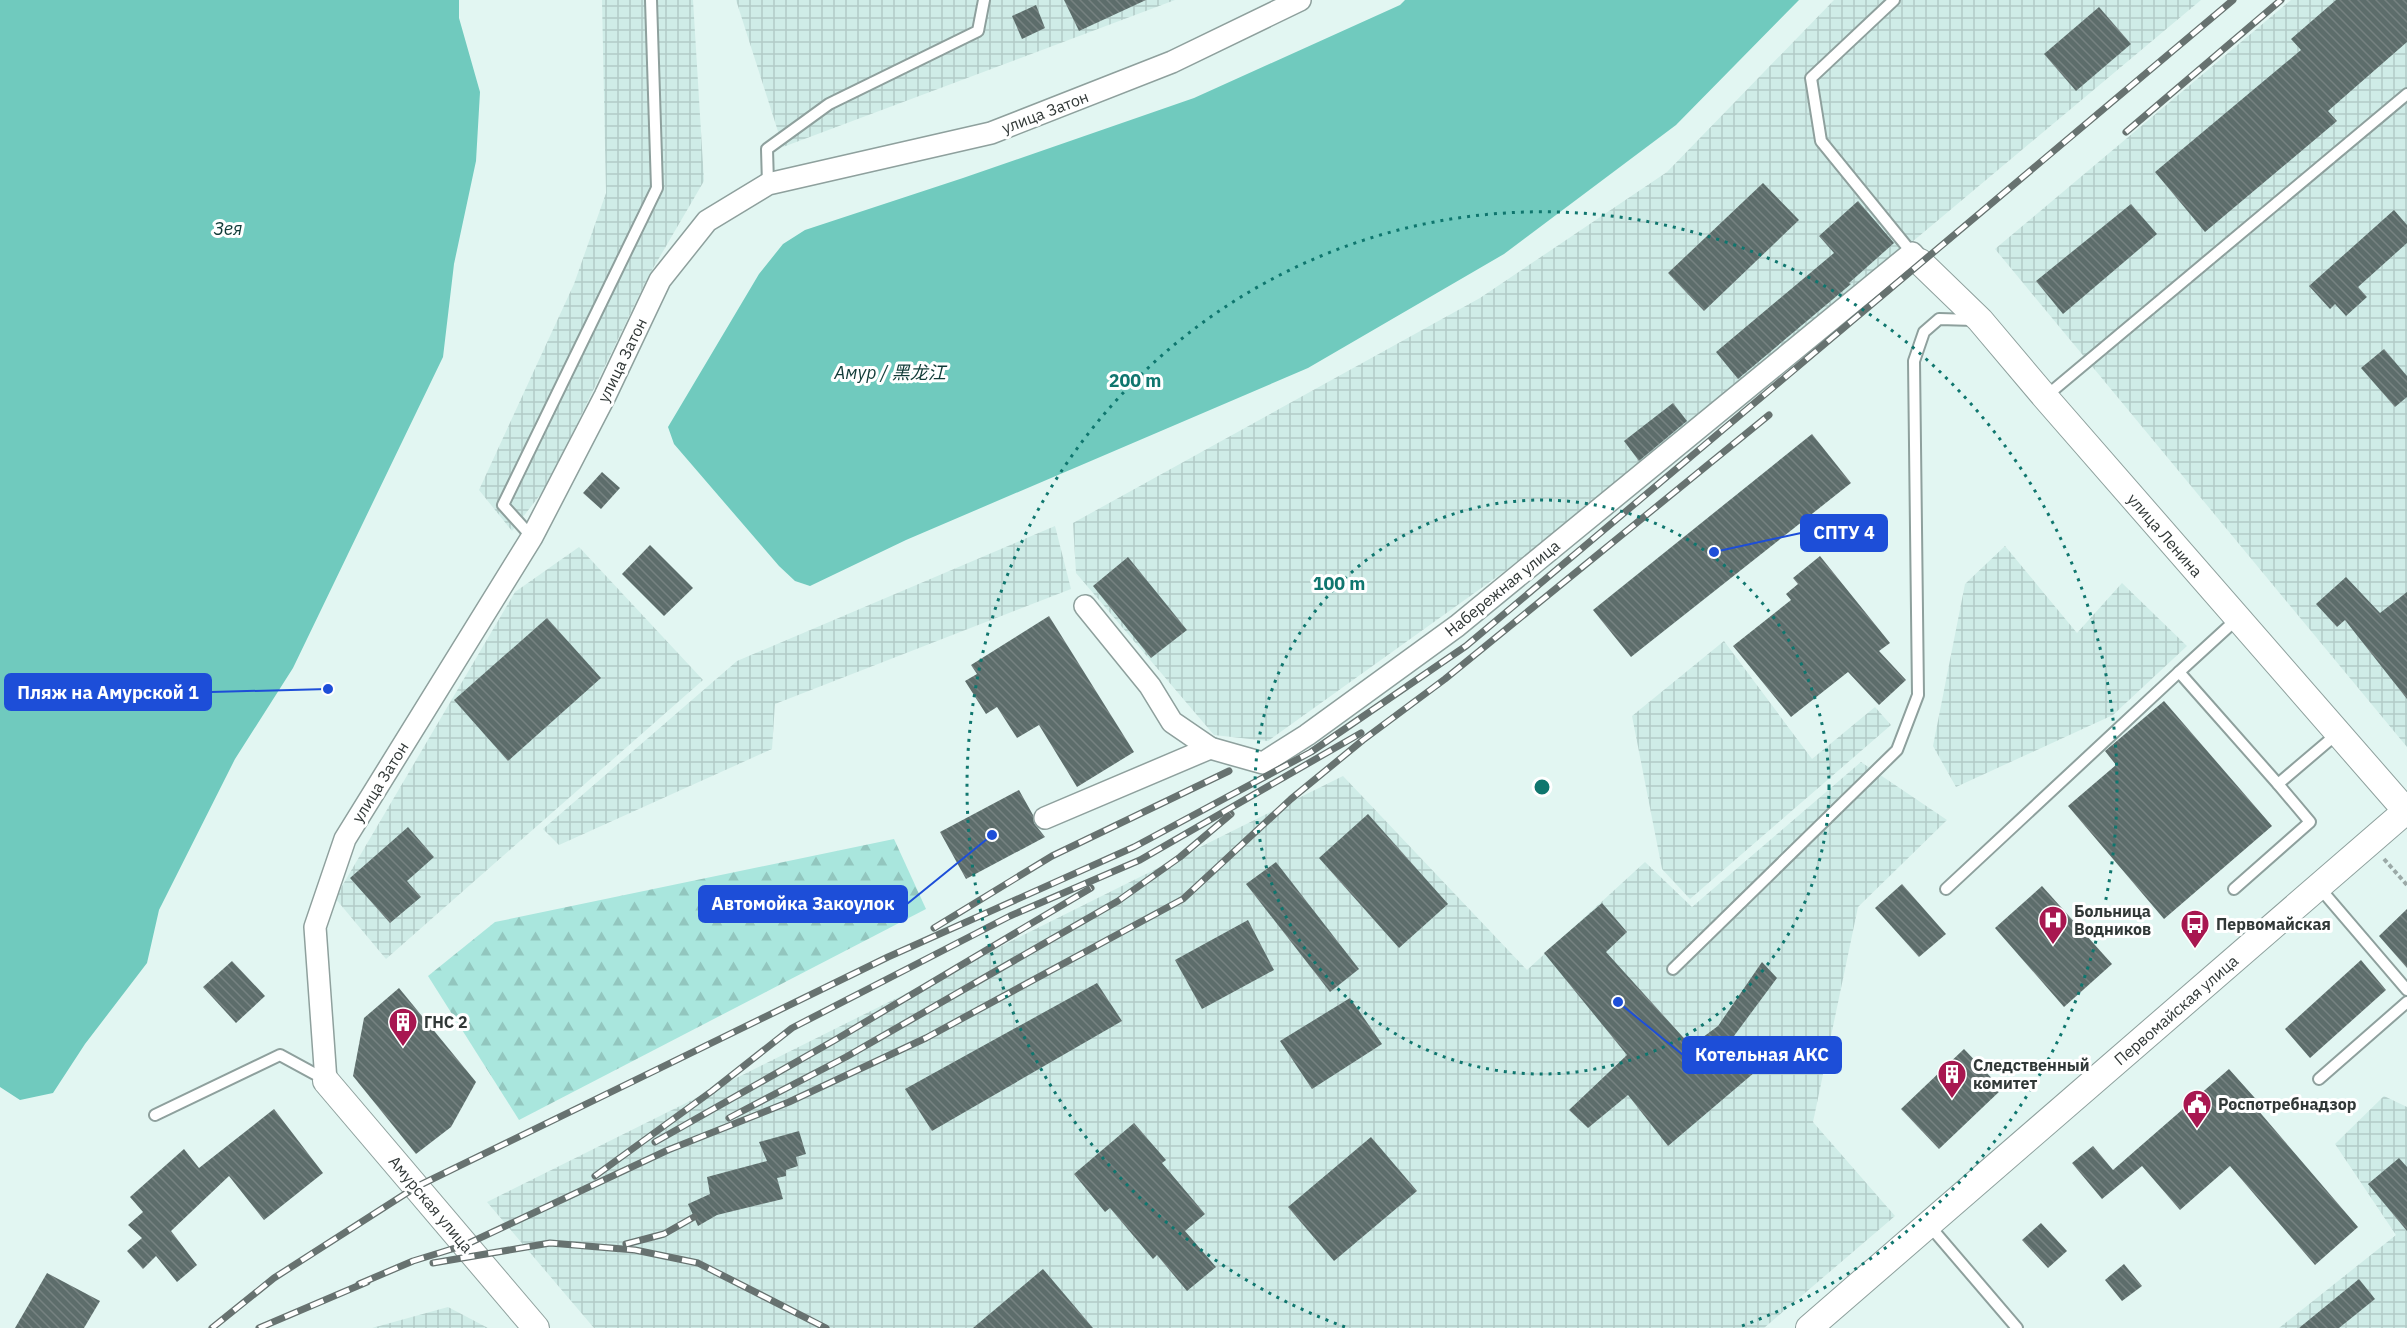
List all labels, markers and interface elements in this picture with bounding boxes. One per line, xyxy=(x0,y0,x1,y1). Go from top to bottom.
street label: улица Затон xyxy=(999,86,1091,138)
water label: Зея xyxy=(214,217,242,240)
street label: улица Затон xyxy=(593,314,651,406)
water label: Амур / 黑龙江 xyxy=(833,361,948,384)
text: 200 m xyxy=(1109,369,1161,392)
street label: улица Ленина xyxy=(2123,489,2207,581)
callout: СПТУ 4 xyxy=(1801,515,1887,551)
text: СПТУ 4 xyxy=(1813,521,1875,544)
street label: Набережная улица xyxy=(1440,535,1564,641)
text: 100 m xyxy=(1313,572,1365,595)
callout: Пляж на Амурской 1 xyxy=(5,674,211,710)
text: Пляж на Амурской 1 xyxy=(17,681,199,704)
street label: улица Затон xyxy=(347,738,413,826)
centre of rings xyxy=(1532,777,1552,797)
callout: Автомойка Закоулок xyxy=(699,886,907,922)
text: Автомойка Закоулок xyxy=(711,892,895,915)
place label: Больница Водников xyxy=(2074,901,2151,939)
hospital icon: Больница Водников xyxy=(2037,904,2069,946)
bus stop icon: Первомайская xyxy=(2179,908,2211,950)
place label: Первомайская xyxy=(2216,914,2331,934)
street label: Первомайская улица xyxy=(2110,950,2243,1069)
building icon: ГНС 2 xyxy=(387,1006,419,1048)
place label: ГНС 2 xyxy=(424,1012,468,1032)
callout: Котельная АКС xyxy=(1683,1037,1841,1073)
text: Котельная АКС xyxy=(1695,1043,1829,1066)
place label: Следственный комитет xyxy=(1973,1055,2089,1093)
building icon: Следственный комитет xyxy=(1936,1058,1968,1100)
public building icon: Роспотребнадзор xyxy=(2181,1088,2213,1130)
place label: Роспотребнадзор xyxy=(2218,1094,2357,1114)
street label: Амурская улица xyxy=(385,1151,478,1257)

